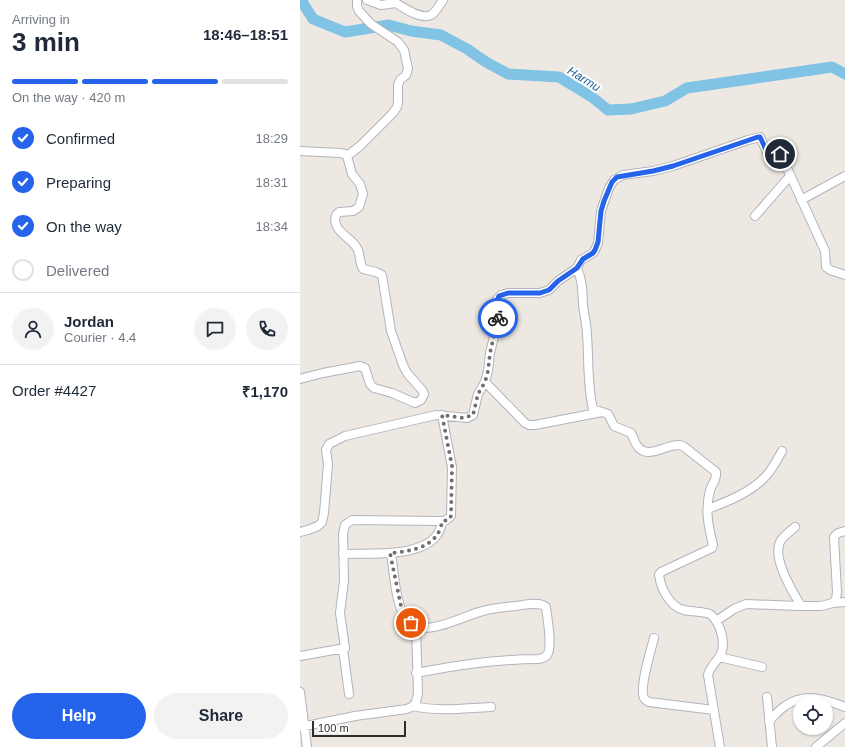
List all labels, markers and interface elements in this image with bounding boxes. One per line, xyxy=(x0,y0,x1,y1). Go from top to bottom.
text: Arriving in xyxy=(12,12,70,27)
text: 18:46–18:51 xyxy=(203,26,288,43)
text: 3 min xyxy=(12,27,80,57)
water label: Harmu xyxy=(565,64,603,95)
text: On the way · 420 m xyxy=(12,90,125,105)
icon: check xyxy=(12,127,34,149)
text: Confirmed xyxy=(46,130,115,147)
text: 18:29 xyxy=(255,131,288,146)
pin xyxy=(763,137,797,171)
icon: home xyxy=(769,143,791,165)
icon: check xyxy=(12,171,34,193)
text: Preparing xyxy=(46,174,111,191)
text: 18:31 xyxy=(255,175,288,190)
icon: check xyxy=(12,215,34,237)
text: On the way xyxy=(46,218,122,235)
text: 18:34 xyxy=(255,219,288,234)
text: Delivered xyxy=(46,262,109,279)
courier xyxy=(478,298,518,338)
icon: bike xyxy=(487,307,509,329)
button: person xyxy=(12,308,54,350)
button: chat xyxy=(194,308,236,350)
button: phone xyxy=(246,308,288,350)
text: Jordan xyxy=(64,313,114,330)
text: Courier · 4.4 xyxy=(64,330,136,345)
text: Order #4427 xyxy=(12,382,96,399)
text: ₹1,170 xyxy=(242,383,288,400)
pin xyxy=(394,606,428,640)
icon: bag xyxy=(400,612,422,634)
button: Help xyxy=(12,693,146,739)
button: Share xyxy=(154,693,288,739)
map controls xyxy=(793,695,833,735)
button: locate xyxy=(793,695,833,735)
scale bar xyxy=(312,719,406,738)
text: 100 m xyxy=(318,722,349,734)

